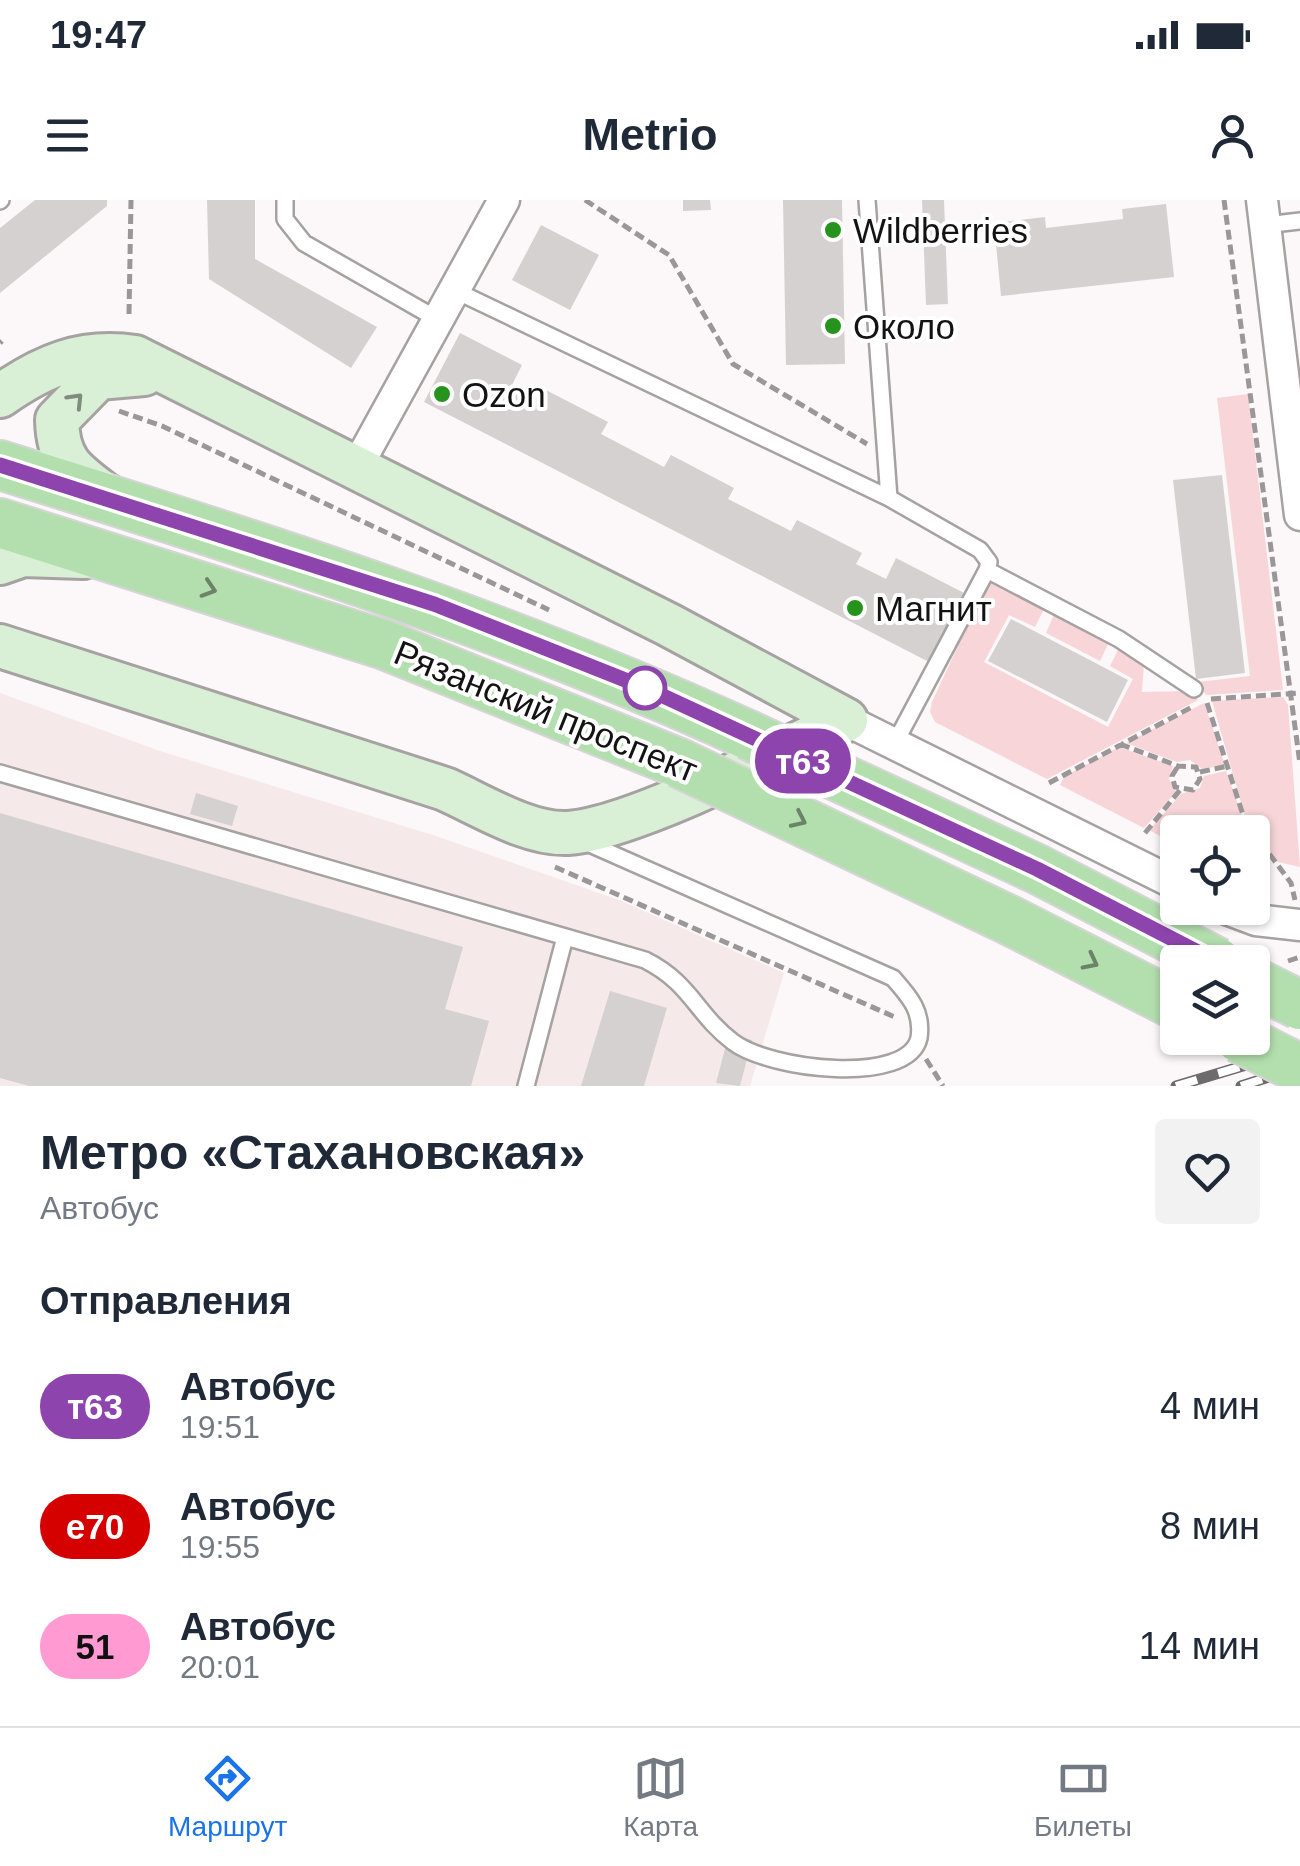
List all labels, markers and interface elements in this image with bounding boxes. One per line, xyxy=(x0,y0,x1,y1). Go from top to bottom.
text: 19:47 xyxy=(50,14,147,56)
icon: menu xyxy=(40,108,95,163)
icon: person xyxy=(1205,108,1260,163)
text: Metrio xyxy=(583,109,718,160)
place label: Wildberries xyxy=(853,211,1028,250)
marker: Wildberries xyxy=(822,219,844,241)
place label: Около xyxy=(853,307,955,346)
marker: Около xyxy=(822,315,844,337)
place label: Ozon xyxy=(462,375,546,414)
marker: Ozon xyxy=(431,383,453,405)
one-way arrow xyxy=(64,393,82,411)
one-way arrow xyxy=(199,578,216,598)
place label: Магнит xyxy=(875,589,992,628)
marker: Магнит xyxy=(844,597,866,619)
street label: Рязанский проспект xyxy=(389,632,703,790)
unlabelled marker xyxy=(624,667,666,709)
line badge: т63 xyxy=(746,728,860,794)
text: т63 xyxy=(775,742,831,781)
one-way arrow xyxy=(789,807,807,827)
map controls xyxy=(1160,815,1270,1055)
button: locate xyxy=(1160,815,1270,925)
button: layers xyxy=(1160,945,1270,1055)
one-way arrow xyxy=(1081,950,1099,969)
button: heart xyxy=(1155,1119,1260,1224)
text: Метро «Стахановская» xyxy=(40,1126,585,1179)
text: Автобус xyxy=(40,1190,159,1226)
text: Отправления xyxy=(40,1280,292,1322)
text: Автобус xyxy=(180,1366,336,1408)
text: 4 мин xyxy=(1160,1385,1260,1427)
text: т63 xyxy=(67,1387,123,1426)
text: 19:51 xyxy=(180,1409,260,1445)
text: Автобус xyxy=(180,1486,336,1528)
text: 8 мин xyxy=(1160,1505,1260,1547)
text: е70 xyxy=(66,1507,124,1546)
text: 19:55 xyxy=(180,1529,260,1565)
text: Автобус xyxy=(180,1606,336,1648)
text: 14 мин xyxy=(1139,1625,1260,1667)
text: 51 xyxy=(76,1627,114,1666)
text: 20:01 xyxy=(180,1649,260,1685)
tab: Маршрут xyxy=(168,1751,287,1843)
tab: Карта xyxy=(623,1751,698,1843)
tab: Билеты xyxy=(1034,1751,1132,1843)

